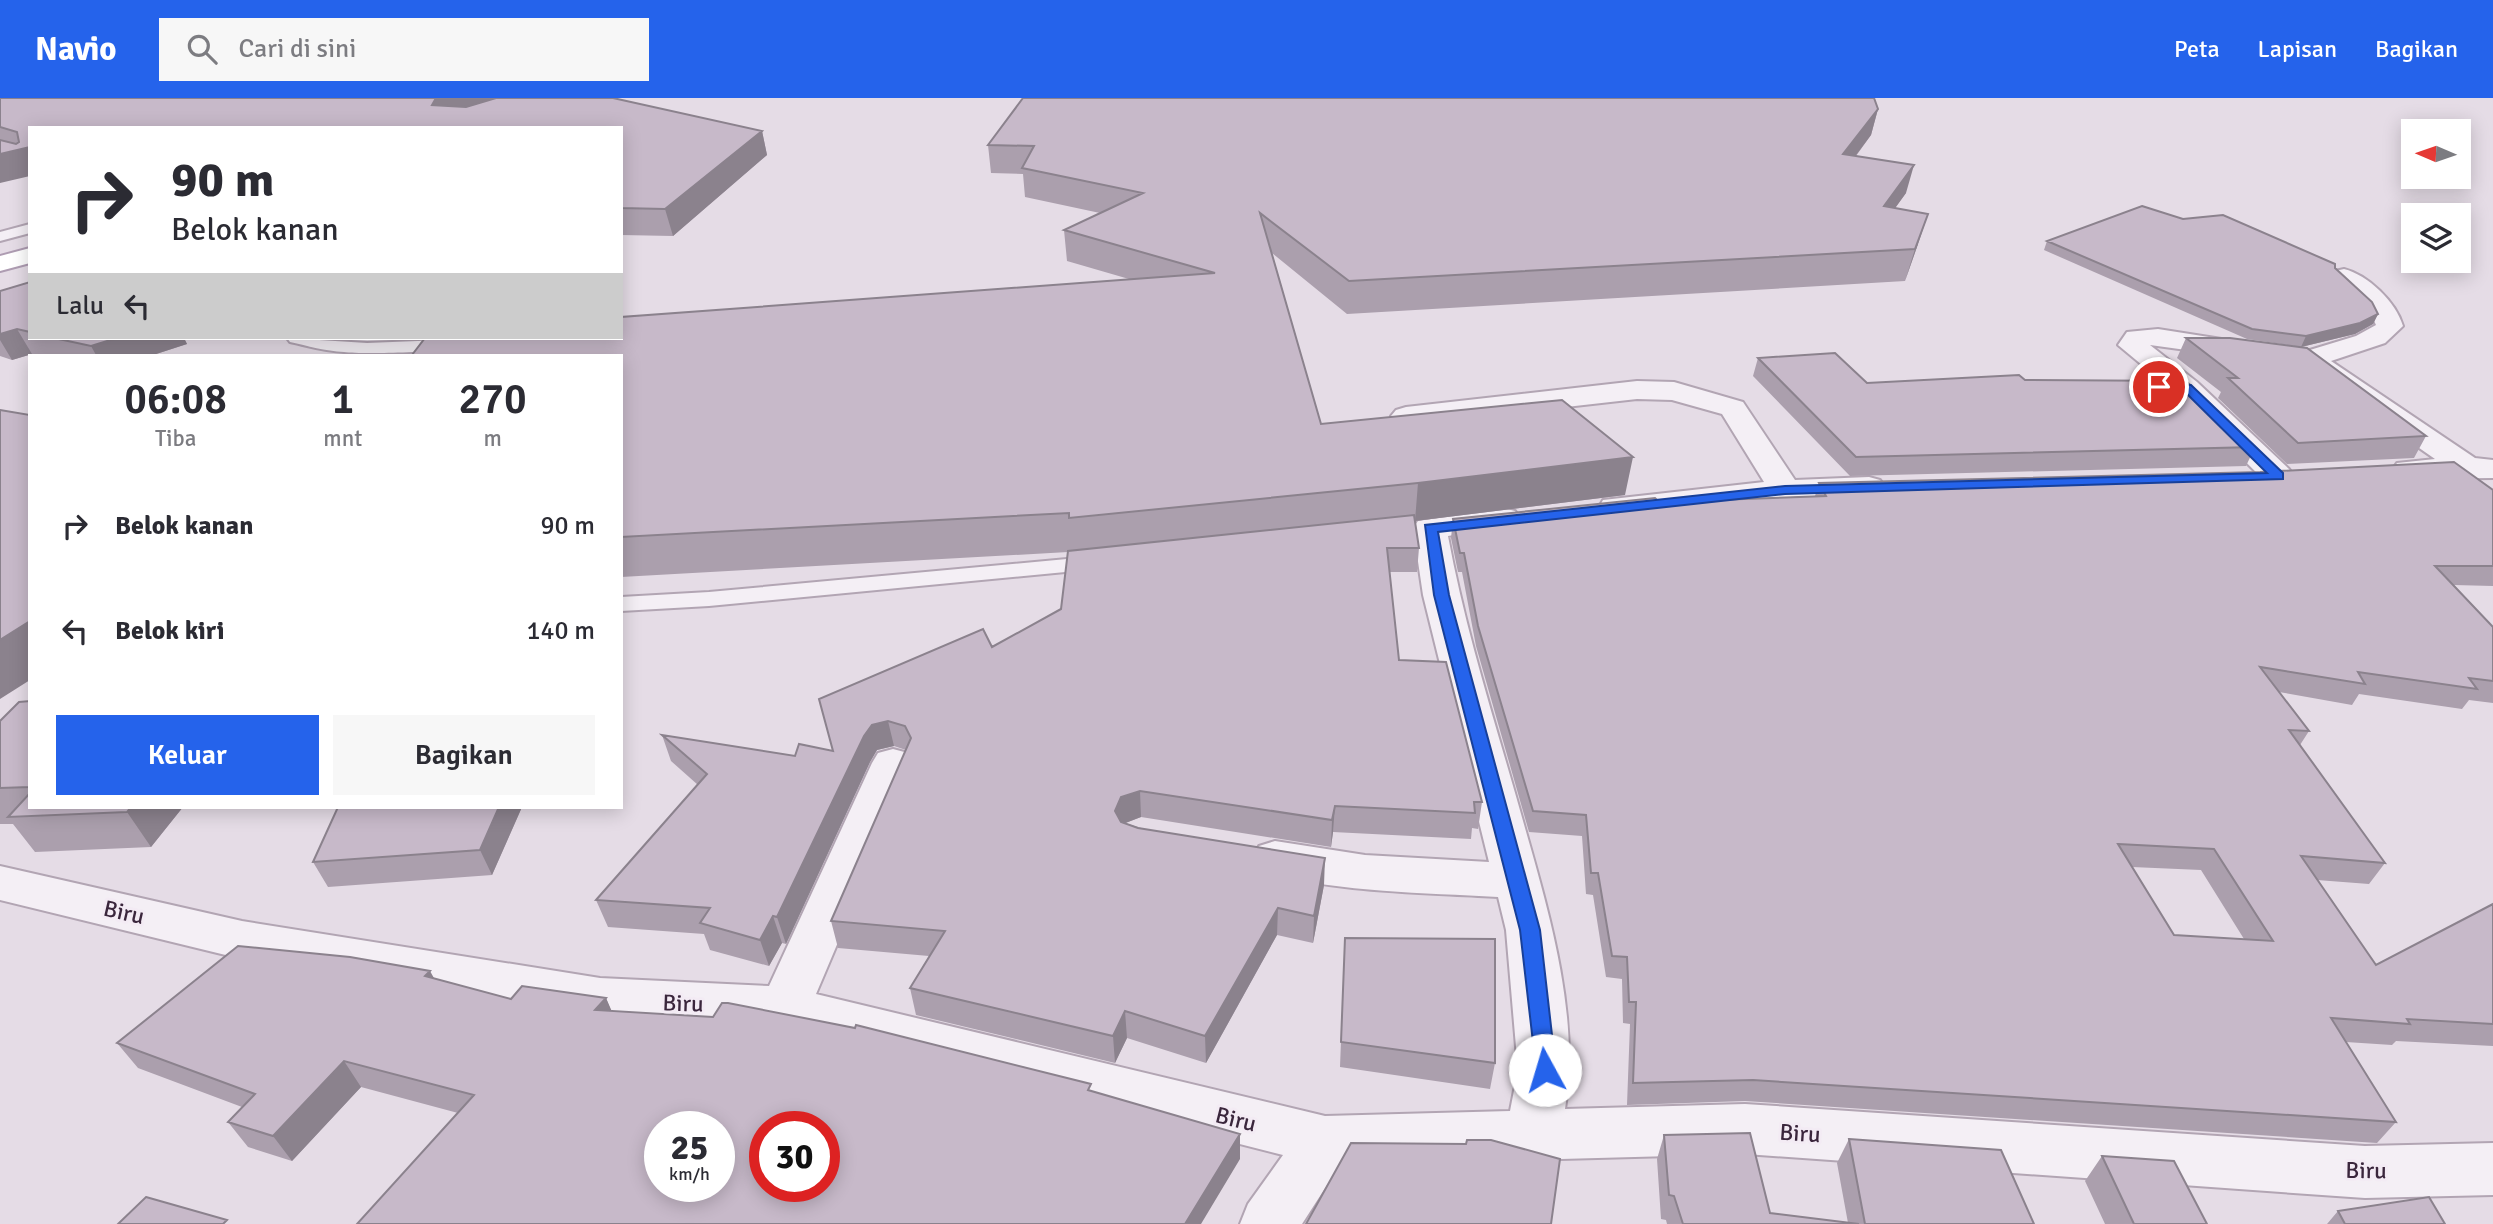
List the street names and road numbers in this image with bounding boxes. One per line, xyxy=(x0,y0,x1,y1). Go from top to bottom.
street label: Biru xyxy=(101,894,147,931)
street label: Biru xyxy=(662,988,704,1019)
street label: Biru xyxy=(1212,1100,1259,1139)
street label: Biru xyxy=(1778,1118,1822,1149)
street label: Biru xyxy=(2345,1156,2387,1185)

